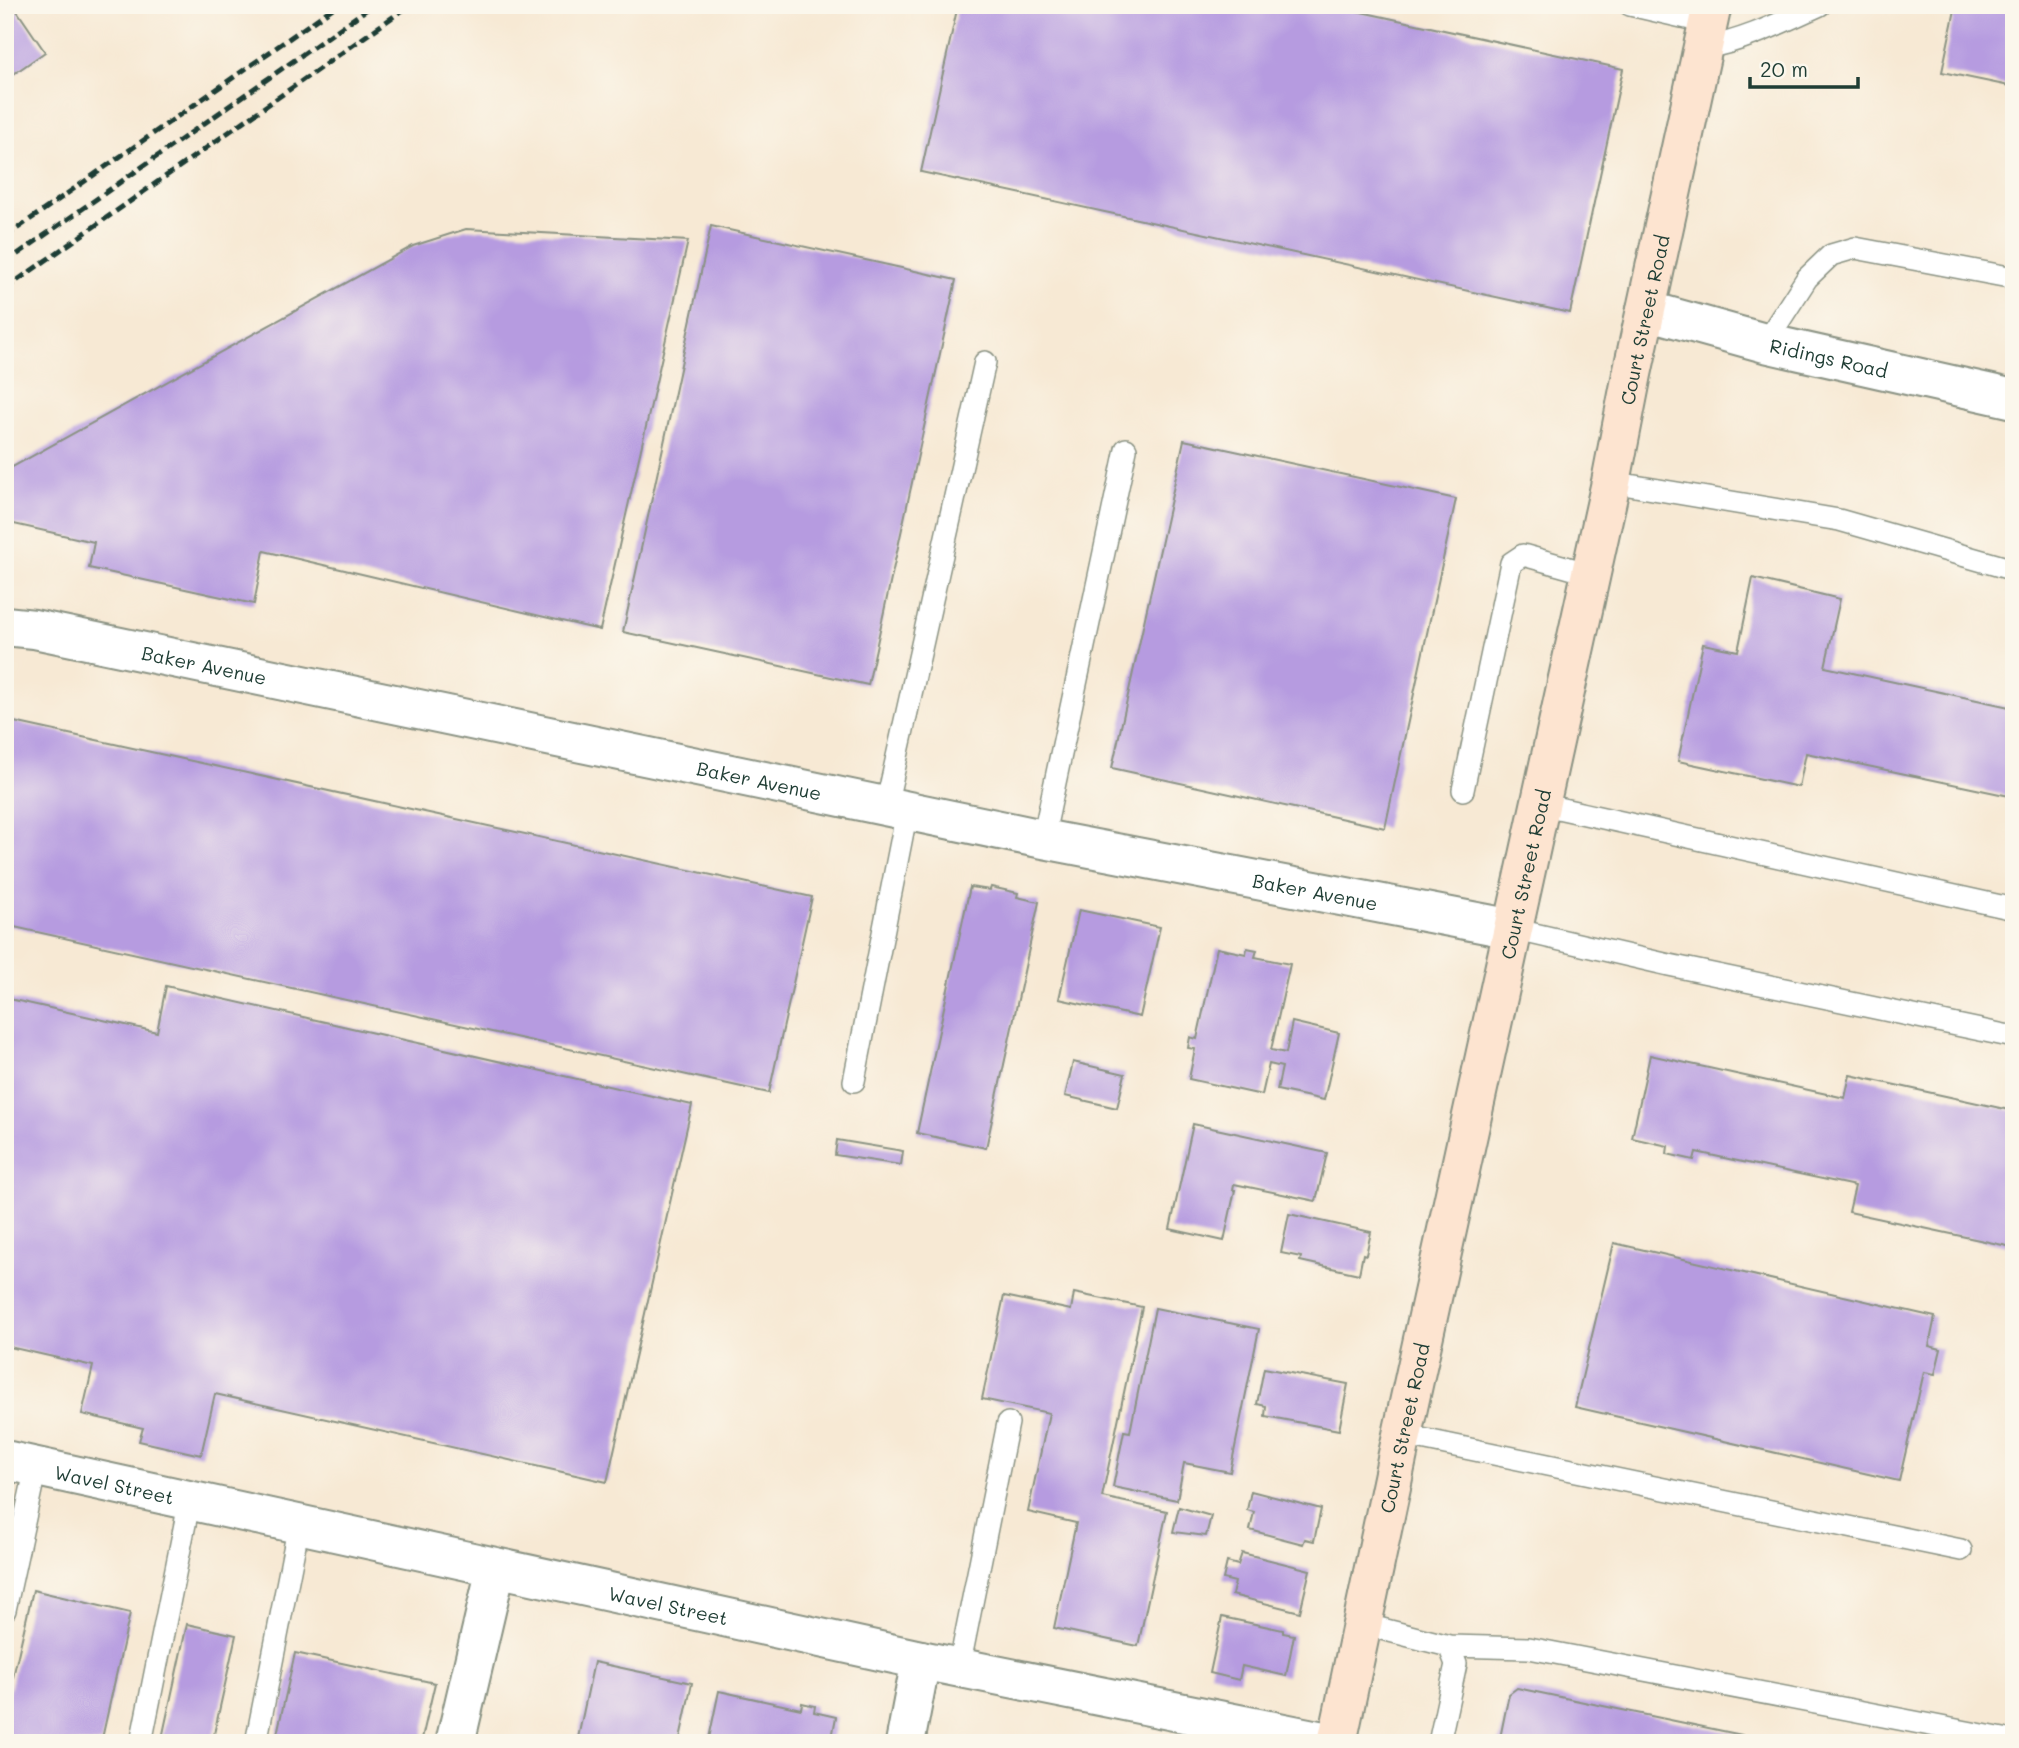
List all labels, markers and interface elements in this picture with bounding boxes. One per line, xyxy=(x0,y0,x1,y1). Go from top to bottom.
scale bar xyxy=(1750,46,1858,90)
text: 20 m xyxy=(1760,55,1808,82)
street label: Court Street Road xyxy=(1614,232,1674,407)
street label: Ridings Road xyxy=(1768,332,1890,383)
street label: Baker Avenue xyxy=(140,639,269,690)
street label: Baker Avenue xyxy=(695,755,824,805)
street label: Court Street Road xyxy=(1494,787,1556,961)
street label: Baker Avenue xyxy=(1251,867,1380,915)
street label: Court Street Road xyxy=(1373,1341,1434,1515)
street label: Wavel Street xyxy=(52,1459,177,1509)
street label: Wavel Street xyxy=(606,1580,731,1630)

